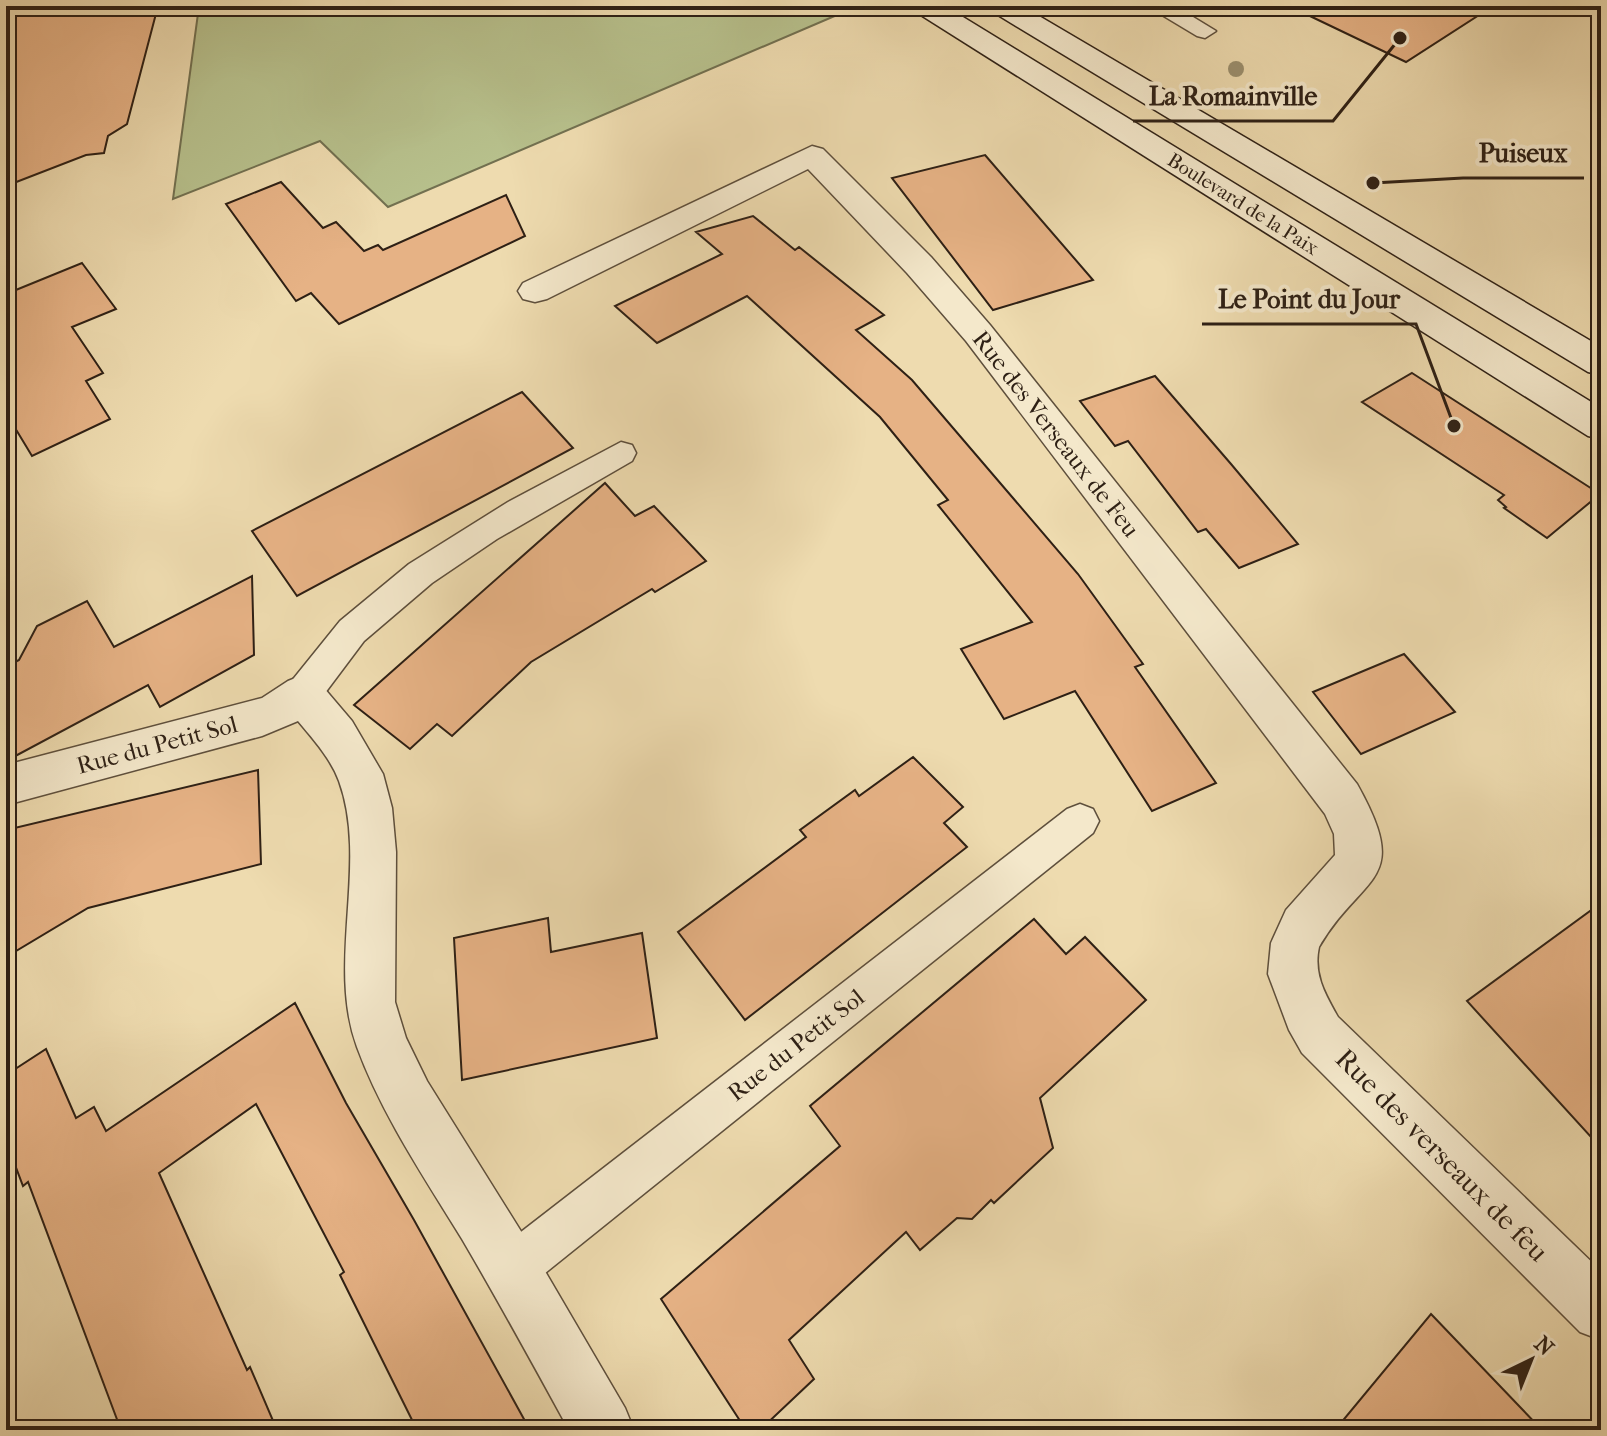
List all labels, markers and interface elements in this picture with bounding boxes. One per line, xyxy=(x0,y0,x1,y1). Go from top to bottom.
callout: La Romainville xyxy=(1133,71,1333,121)
text: La Romainville xyxy=(1149,81,1317,112)
callout: Puiseux xyxy=(1463,128,1584,178)
text: Puiseux xyxy=(1479,138,1568,169)
street label: Boulevard de la Paix xyxy=(1163,148,1323,260)
callout: Le Point du Jour xyxy=(1202,274,1416,324)
text: Le Point du Jour xyxy=(1218,284,1401,315)
street label: Rue des Verseaux de Feu xyxy=(967,325,1145,543)
street label: Rue du Petit Sol xyxy=(74,710,241,780)
street label: Rue du Petit Sol xyxy=(722,983,870,1107)
street label: Rue des verseaux de feu xyxy=(1329,1042,1555,1268)
north arrow xyxy=(1491,1320,1571,1400)
text: N xyxy=(1529,1331,1559,1362)

